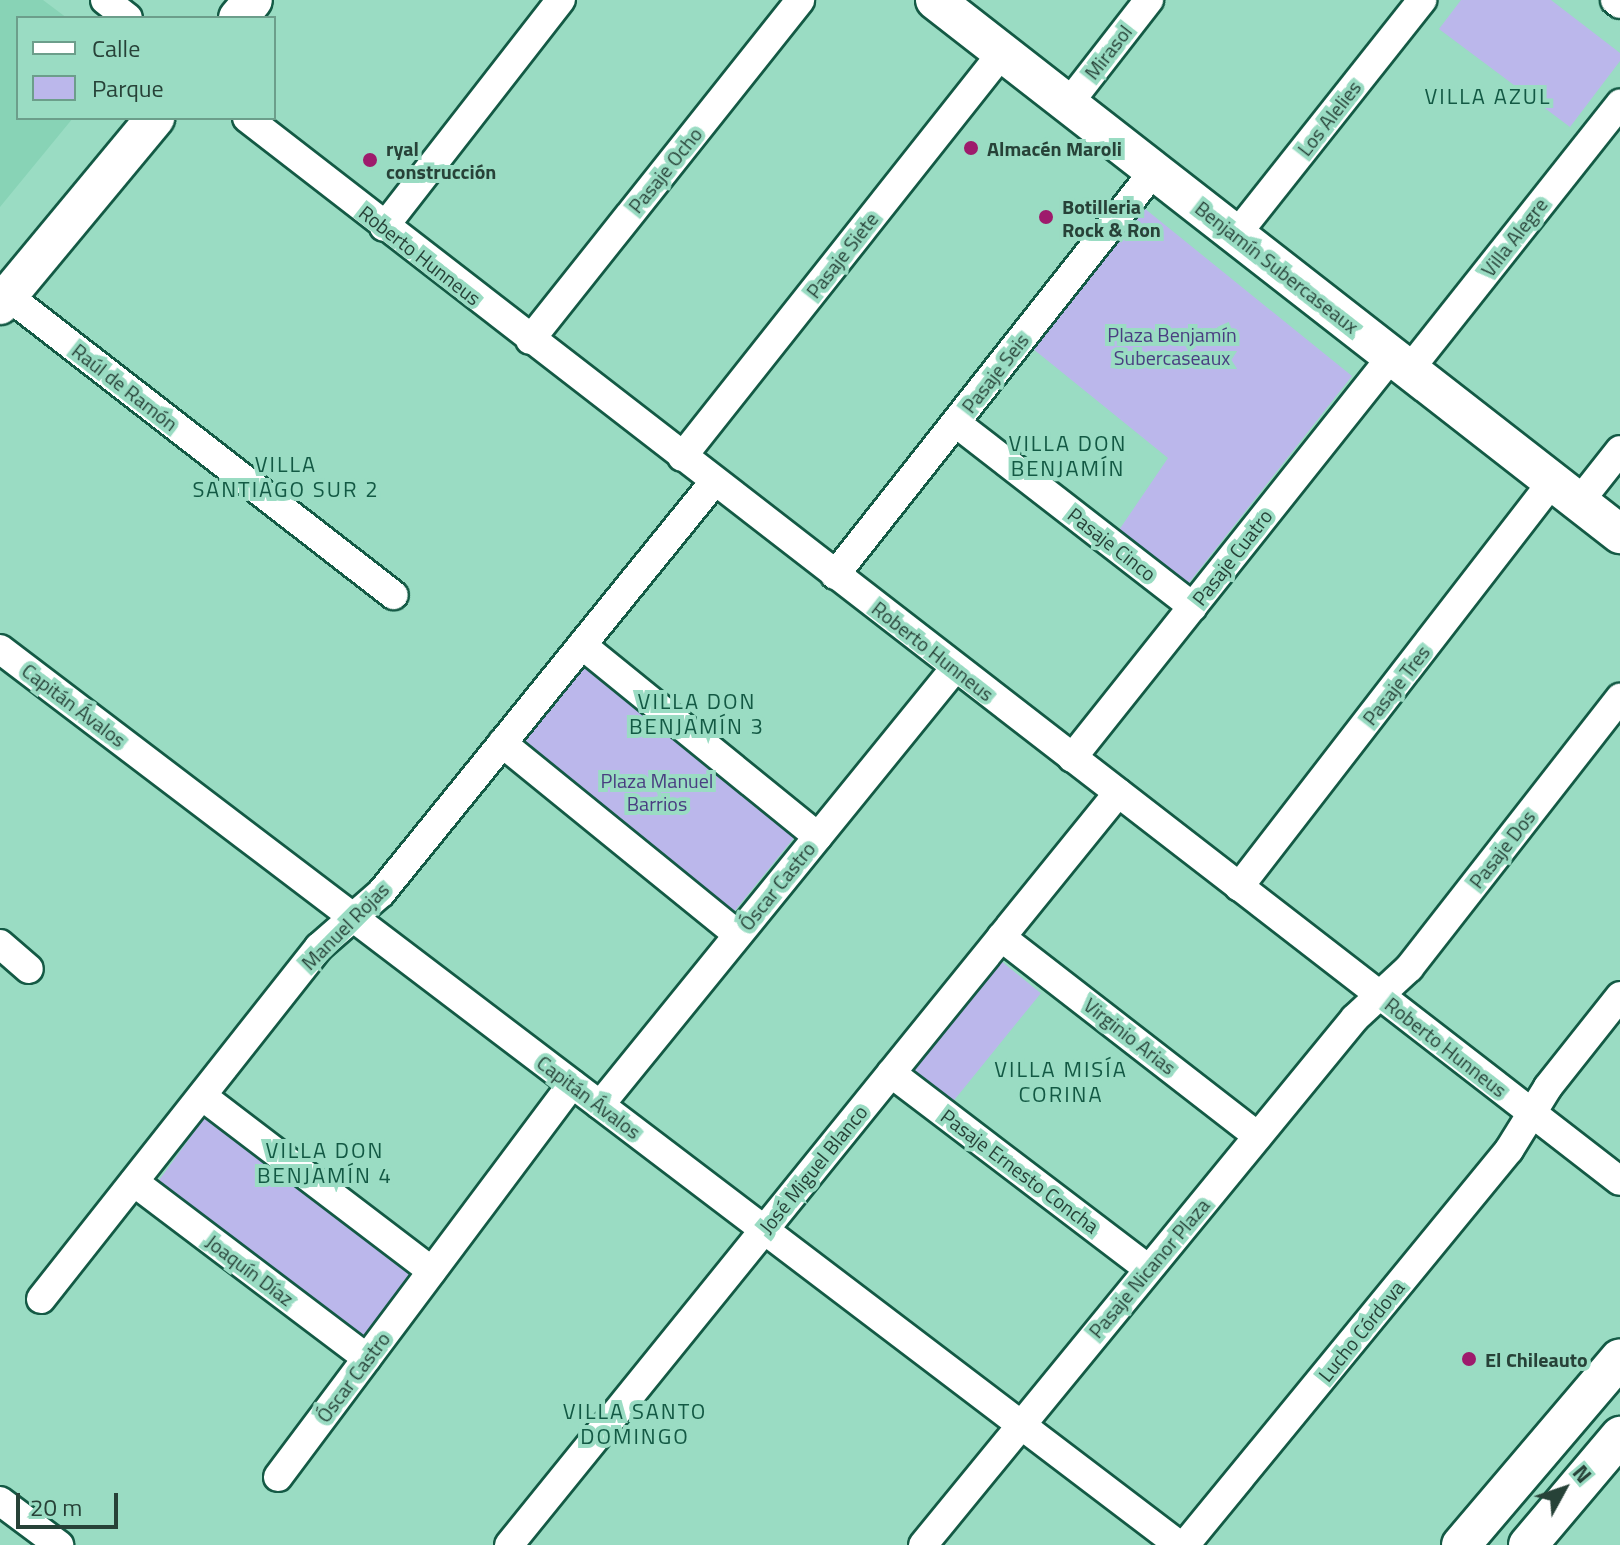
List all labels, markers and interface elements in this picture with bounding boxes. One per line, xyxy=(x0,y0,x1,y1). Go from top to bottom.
legend xyxy=(16,16,276,120)
street label: Mirasol xyxy=(1079,20,1137,84)
text: Calle xyxy=(92,30,140,66)
text: Parque xyxy=(92,70,164,106)
street label: Los Alelies xyxy=(1292,76,1366,160)
district label: VILLA AZUL xyxy=(1425,84,1551,110)
street label: Pasaje Ocho xyxy=(623,122,707,218)
place label: ryal construcción xyxy=(386,136,496,183)
place label: Almacén Maroli xyxy=(987,136,1122,160)
marker: Almacén Maroli xyxy=(962,139,980,157)
marker: ryal construcción xyxy=(361,151,379,169)
street label: Villa Alegre xyxy=(1476,193,1552,281)
place label: Botilleria Rock & Ron xyxy=(1062,194,1161,241)
street label: Benjamín Subercaseaux xyxy=(1191,196,1363,338)
street label: Roberto Hunneus xyxy=(354,200,486,310)
street label: Pasaje Siete xyxy=(801,207,883,303)
marker: Botilleria Rock & Ron xyxy=(1037,208,1055,226)
park label: Plaza Benjamín Subercaseaux xyxy=(1107,323,1237,370)
street label: Pasaje Seis xyxy=(956,328,1034,418)
street label: Raúl de Ramón xyxy=(67,338,183,436)
district label: VILLA DON BENJAMÍN xyxy=(1009,430,1127,482)
district label: VILLA SANTIAGO SUR 2 xyxy=(192,451,380,502)
street label: Pasaje Cinco xyxy=(1063,502,1161,586)
street label: Pasaje Cuatro xyxy=(1187,504,1277,610)
street label: Roberto Hunneus xyxy=(867,596,999,706)
street label: Pasaje Tres xyxy=(1357,640,1435,730)
street label: Capitán Ávalos xyxy=(17,658,131,752)
district label: VILLA DON BENJAMÍN 3 xyxy=(629,688,765,740)
park label: Plaza Manuel Barrios xyxy=(601,768,713,815)
street label: Pasaje Dos xyxy=(1464,805,1540,893)
street label: Óscar Castro xyxy=(734,837,820,935)
street label: Manuel Rojas xyxy=(296,877,394,975)
street label: Roberto Hunneus xyxy=(1380,992,1512,1102)
street label: Virginio Arias xyxy=(1079,993,1181,1079)
street label: Capitán Ávalos xyxy=(532,1050,646,1144)
district label: VILLA MISÍA CORINA xyxy=(994,1056,1128,1108)
street label: José Miguel Blanco xyxy=(754,1100,872,1238)
street label: Pasaje Ernesto Concha xyxy=(936,1104,1104,1238)
district label: VILLA DON BENJAMÍN 4 xyxy=(257,1137,393,1188)
street label: Pasaje Nicanor Plaza xyxy=(1084,1193,1214,1343)
street label: Joaquín Díaz xyxy=(202,1229,298,1311)
street label: Lucho Córdova xyxy=(1313,1276,1409,1386)
street label: Óscar Castro xyxy=(311,1327,395,1427)
place label: El Chileauto xyxy=(1485,1347,1588,1371)
marker: El Chileauto xyxy=(1460,1350,1478,1368)
district label: VILLA SANTO DOMINGO xyxy=(563,1398,707,1450)
north arrow xyxy=(1524,1449,1604,1529)
text: N xyxy=(1564,1457,1600,1490)
scale bar xyxy=(20,1477,122,1527)
text: 20 m xyxy=(30,1489,82,1525)

